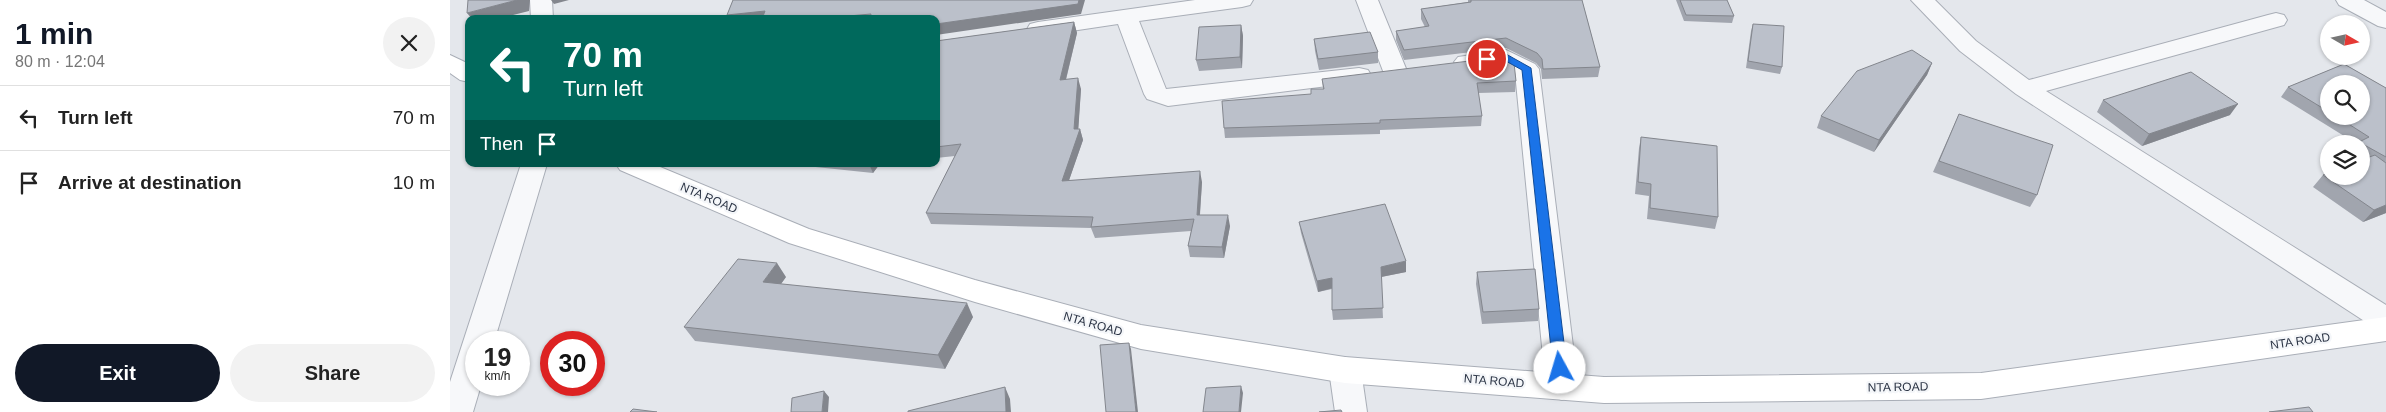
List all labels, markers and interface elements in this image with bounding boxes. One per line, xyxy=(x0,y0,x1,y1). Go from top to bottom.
north arrow xyxy=(2320,15,2370,65)
map controls xyxy=(2320,15,2370,185)
text: 1 min xyxy=(15,17,93,50)
button: close xyxy=(383,17,435,69)
icon: left xyxy=(480,35,545,100)
text: 70 m xyxy=(563,35,643,74)
pin xyxy=(1466,38,1508,80)
icon: arrive xyxy=(1473,45,1501,73)
text: 80 m · 12:04 xyxy=(15,53,105,70)
button: search xyxy=(2320,75,2370,125)
text: Turn left xyxy=(563,76,643,101)
icon: left xyxy=(15,104,43,132)
text: Turn left xyxy=(58,107,133,128)
text: 70 m xyxy=(393,107,435,128)
icon: arrive xyxy=(533,130,561,158)
text: Then xyxy=(480,133,523,154)
button: layers xyxy=(2320,135,2370,185)
icon: arrive xyxy=(15,169,43,197)
text: Arrive at destination xyxy=(58,172,242,193)
text: 10 m xyxy=(393,172,435,193)
street label: NTA ROAD xyxy=(678,180,740,216)
street label: NTA ROAD xyxy=(1062,309,1124,339)
street label: NTA ROAD xyxy=(2269,330,2331,352)
speed limit sign: 30 xyxy=(540,331,605,396)
position arrow xyxy=(1533,341,1585,393)
text: 19 xyxy=(484,343,511,371)
button: Exit xyxy=(15,344,220,402)
button: Share xyxy=(230,344,435,402)
text: km/h xyxy=(484,369,511,383)
street label: NTA ROAD xyxy=(1463,371,1525,391)
street label: NTA ROAD xyxy=(1868,379,1929,395)

